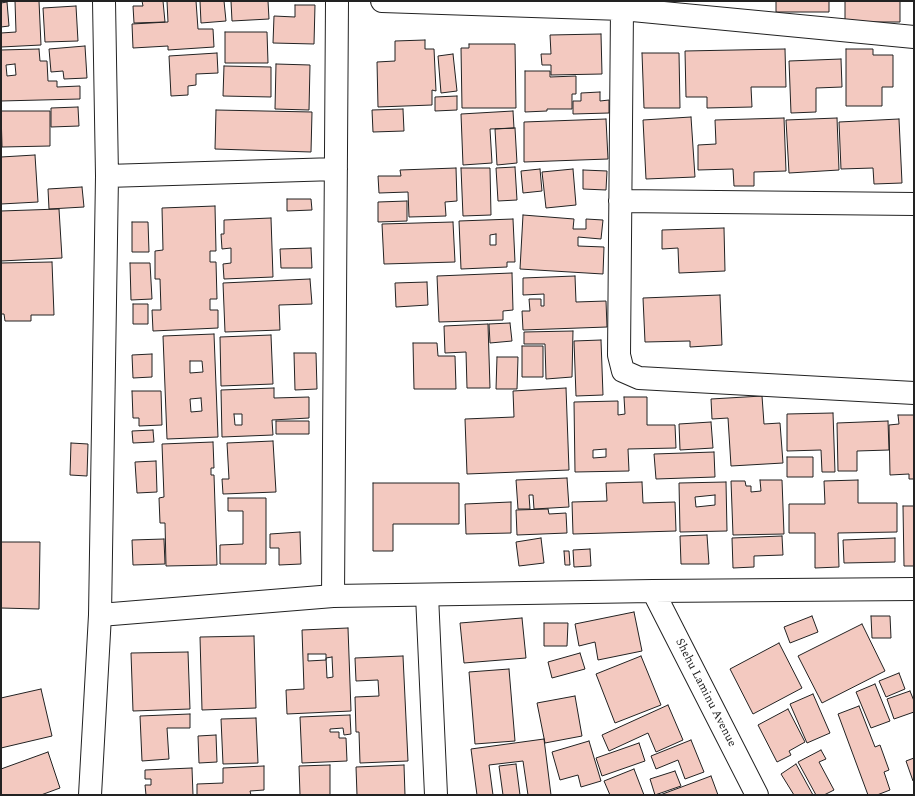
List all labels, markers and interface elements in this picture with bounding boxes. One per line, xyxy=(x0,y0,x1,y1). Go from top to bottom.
street label: Shehu Laminu Avenue xyxy=(671,636,739,750)

